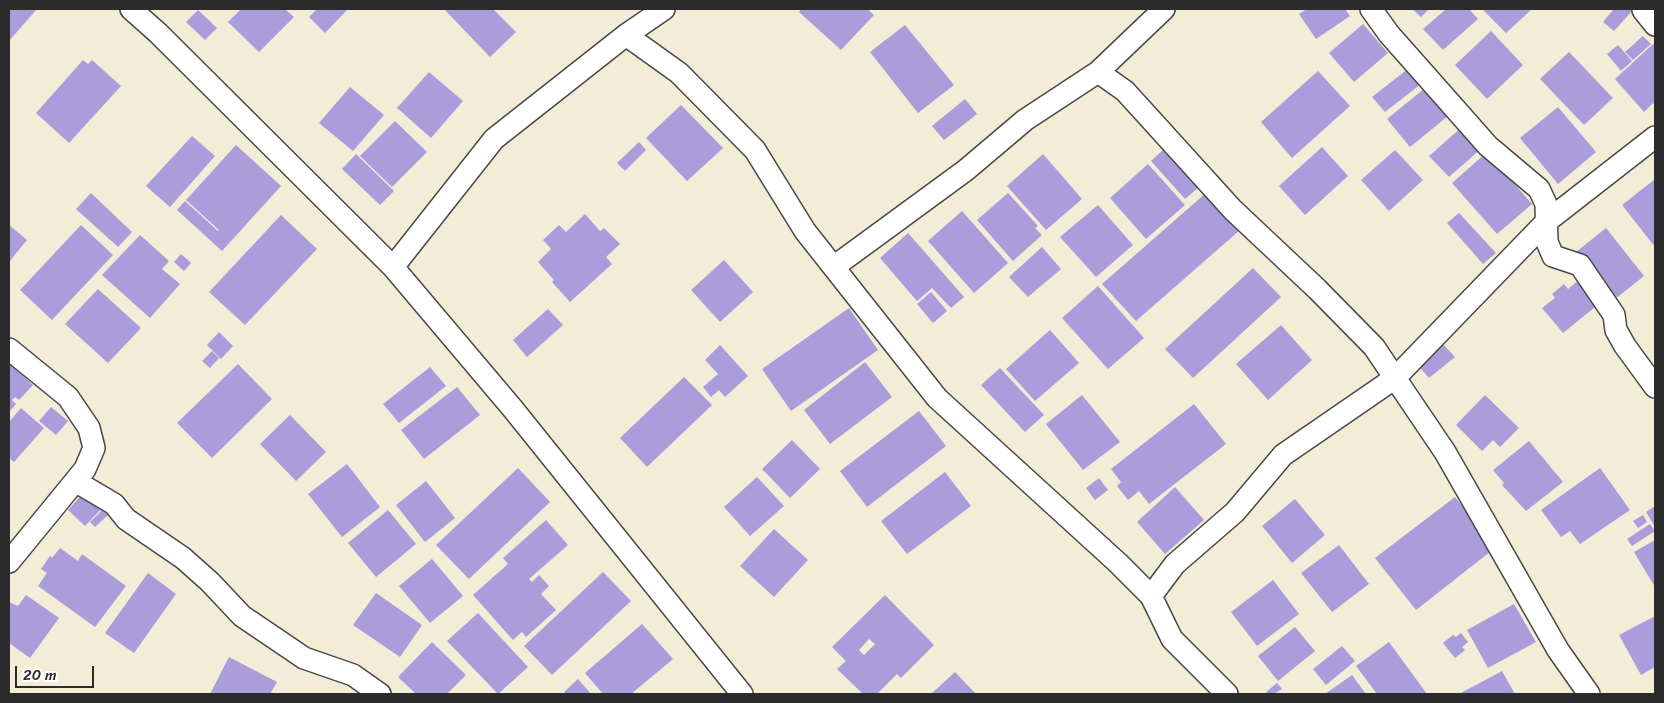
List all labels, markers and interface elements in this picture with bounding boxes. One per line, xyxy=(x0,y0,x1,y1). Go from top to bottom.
scale bar xyxy=(18,656,96,688)
text: 20 m xyxy=(23,662,57,688)

